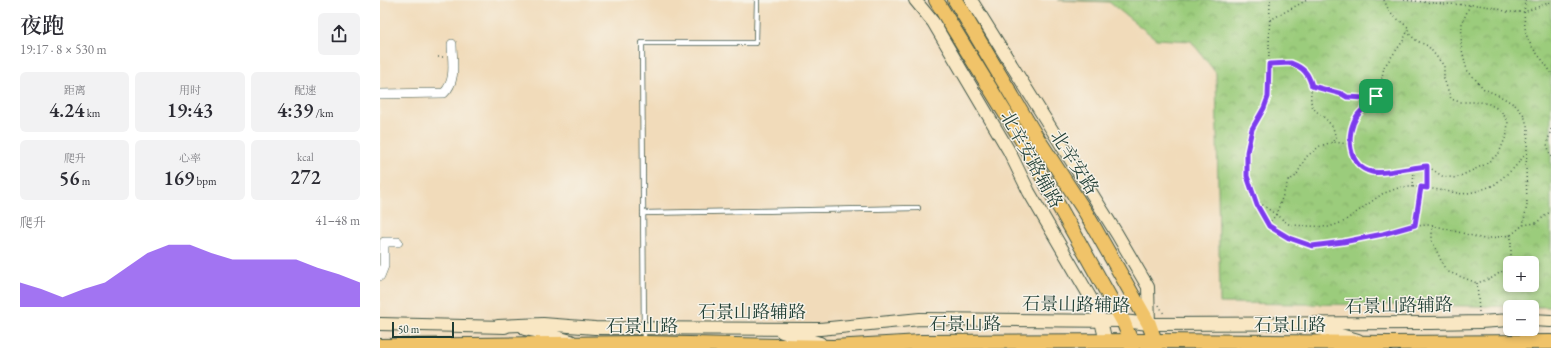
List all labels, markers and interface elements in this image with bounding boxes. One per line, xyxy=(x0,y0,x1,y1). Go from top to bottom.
text: 夜跑 xyxy=(20,11,64,40)
button: share xyxy=(318,13,360,55)
text: 19:17 · 8 × 530 m xyxy=(20,41,107,58)
pin xyxy=(1359,79,1393,113)
text: 距离 xyxy=(64,83,86,97)
text: 用时 xyxy=(179,83,201,97)
text: 配速 xyxy=(294,83,316,97)
icon: arrive xyxy=(1365,85,1387,107)
text: 4.24 xyxy=(49,97,85,123)
text: 19:43 xyxy=(167,97,213,123)
text: 4:39 xyxy=(277,97,313,123)
text: km xyxy=(85,106,100,120)
text: /km xyxy=(313,106,334,120)
street label: 北辛安路辅路 xyxy=(996,106,1068,212)
street label: 北辛安路 xyxy=(1046,126,1104,198)
text: kcal xyxy=(297,150,314,164)
text: 爬升 xyxy=(64,151,86,165)
text: 心率 xyxy=(179,151,201,165)
text: 272 xyxy=(290,164,321,190)
text: 56 xyxy=(59,165,80,191)
text: 169 xyxy=(164,165,194,191)
text: m xyxy=(80,174,90,188)
text: bpm xyxy=(194,174,216,188)
text: 41–48 m xyxy=(315,212,360,229)
text: 爬升 xyxy=(20,214,46,231)
map controls xyxy=(1503,256,1539,336)
button: + xyxy=(1503,256,1539,292)
street label: 石景山路辅路 xyxy=(1022,292,1130,316)
street label: 石景山路辅路 xyxy=(1345,293,1453,317)
street label: 石景山路辅路 xyxy=(698,300,806,323)
button: − xyxy=(1503,300,1539,336)
street label: 石景山路 xyxy=(929,312,1001,335)
street label: 石景山路 xyxy=(1254,313,1326,336)
street label: 石景山路 xyxy=(606,314,678,337)
scale bar xyxy=(392,320,454,339)
text: 50 m xyxy=(398,322,419,336)

